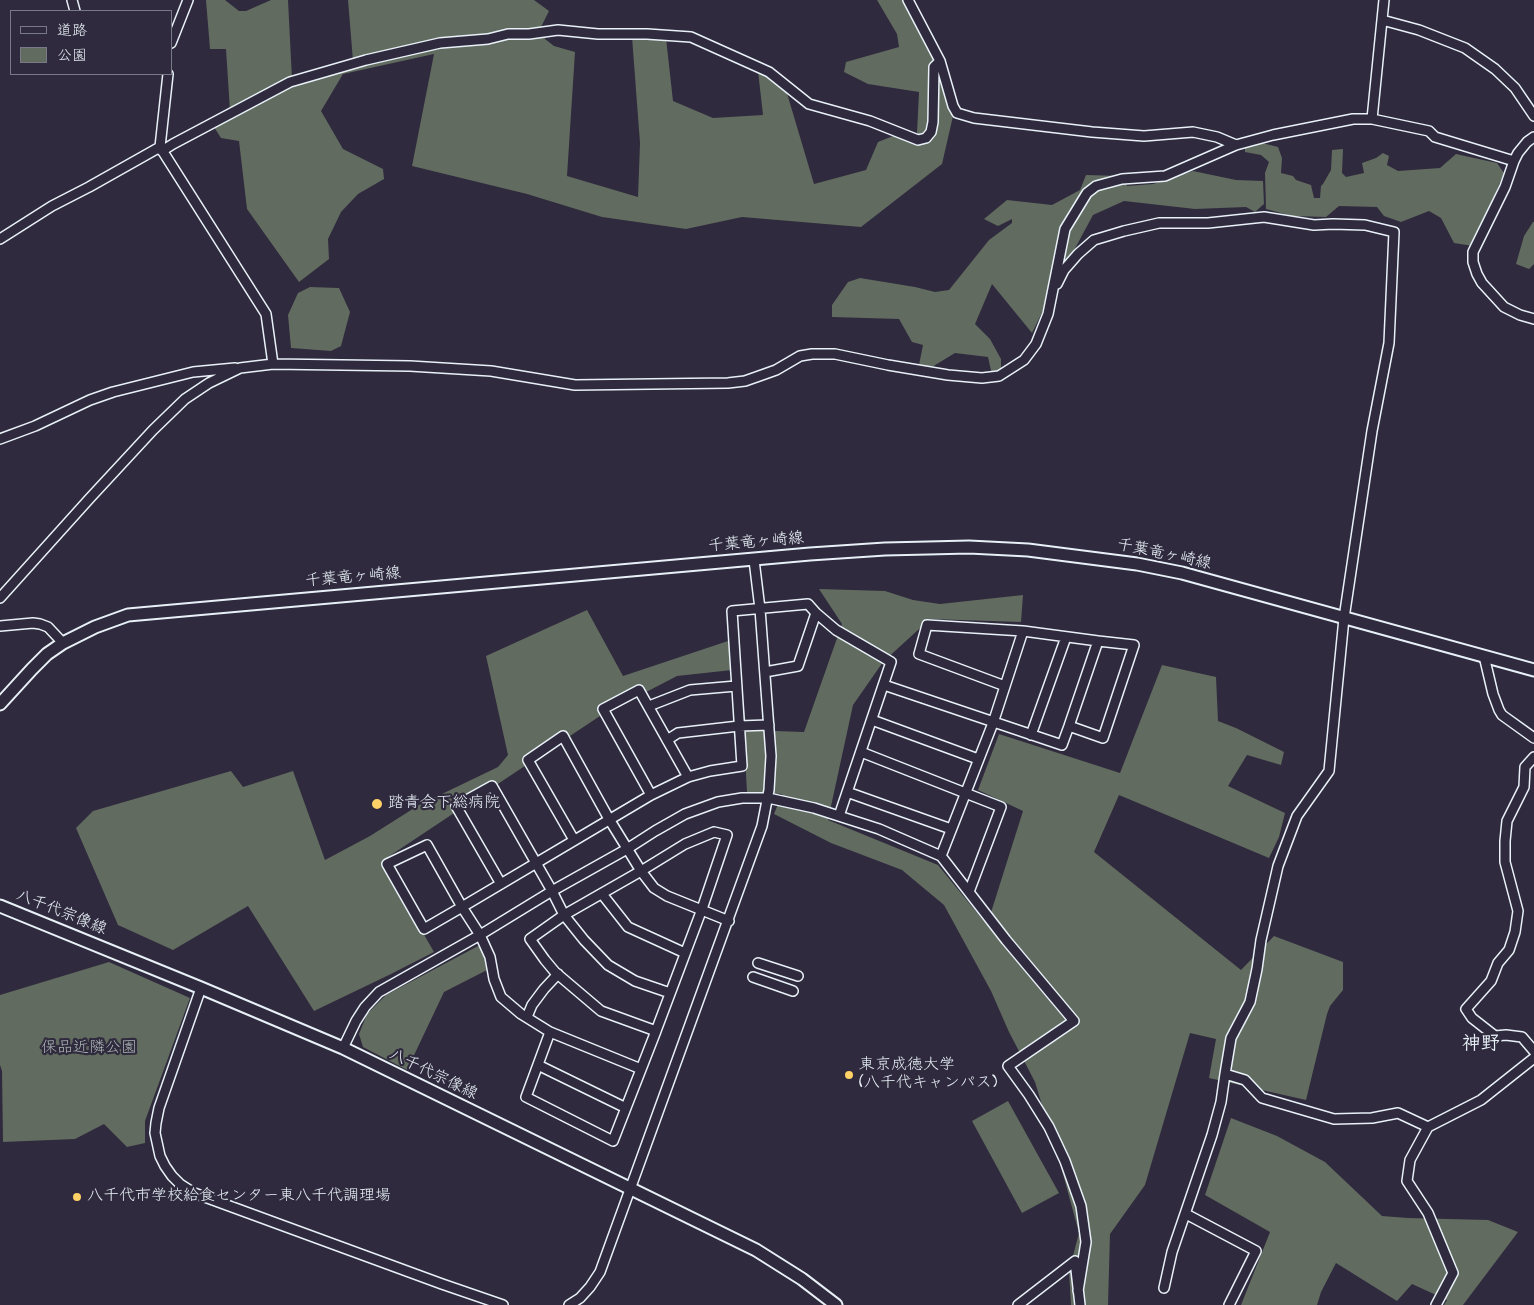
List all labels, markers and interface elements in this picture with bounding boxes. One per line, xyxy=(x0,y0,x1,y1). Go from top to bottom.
legend xyxy=(10,10,172,75)
text: 道路 xyxy=(57,20,87,41)
text: 公園 xyxy=(57,45,87,66)
street label: 千葉竜ヶ崎線 xyxy=(707,529,805,557)
street label: 千葉竜ヶ崎線 xyxy=(1115,536,1213,574)
street label: 千葉竜ヶ崎線 xyxy=(304,564,402,592)
place label: 踏青会下総病院 xyxy=(388,794,500,814)
marker: 踏青会下総病院 xyxy=(370,797,384,811)
street label: 八千代宗像線 xyxy=(13,886,109,940)
district label: 神野 xyxy=(1462,1034,1500,1056)
park label: 保品近隣公園 xyxy=(41,1039,137,1059)
street label: 八千代宗像線 xyxy=(386,1045,480,1105)
place label: 東京成徳大学 (八千代キャンパス) xyxy=(859,1056,997,1094)
marker: 東京成徳大学 (八千代キャンパス) xyxy=(843,1069,855,1081)
place label: 八千代市学校給食センター東八千代調理場 xyxy=(87,1187,391,1207)
marker: 八千代市学校給食センター東八千代調理場 xyxy=(71,1191,83,1203)

